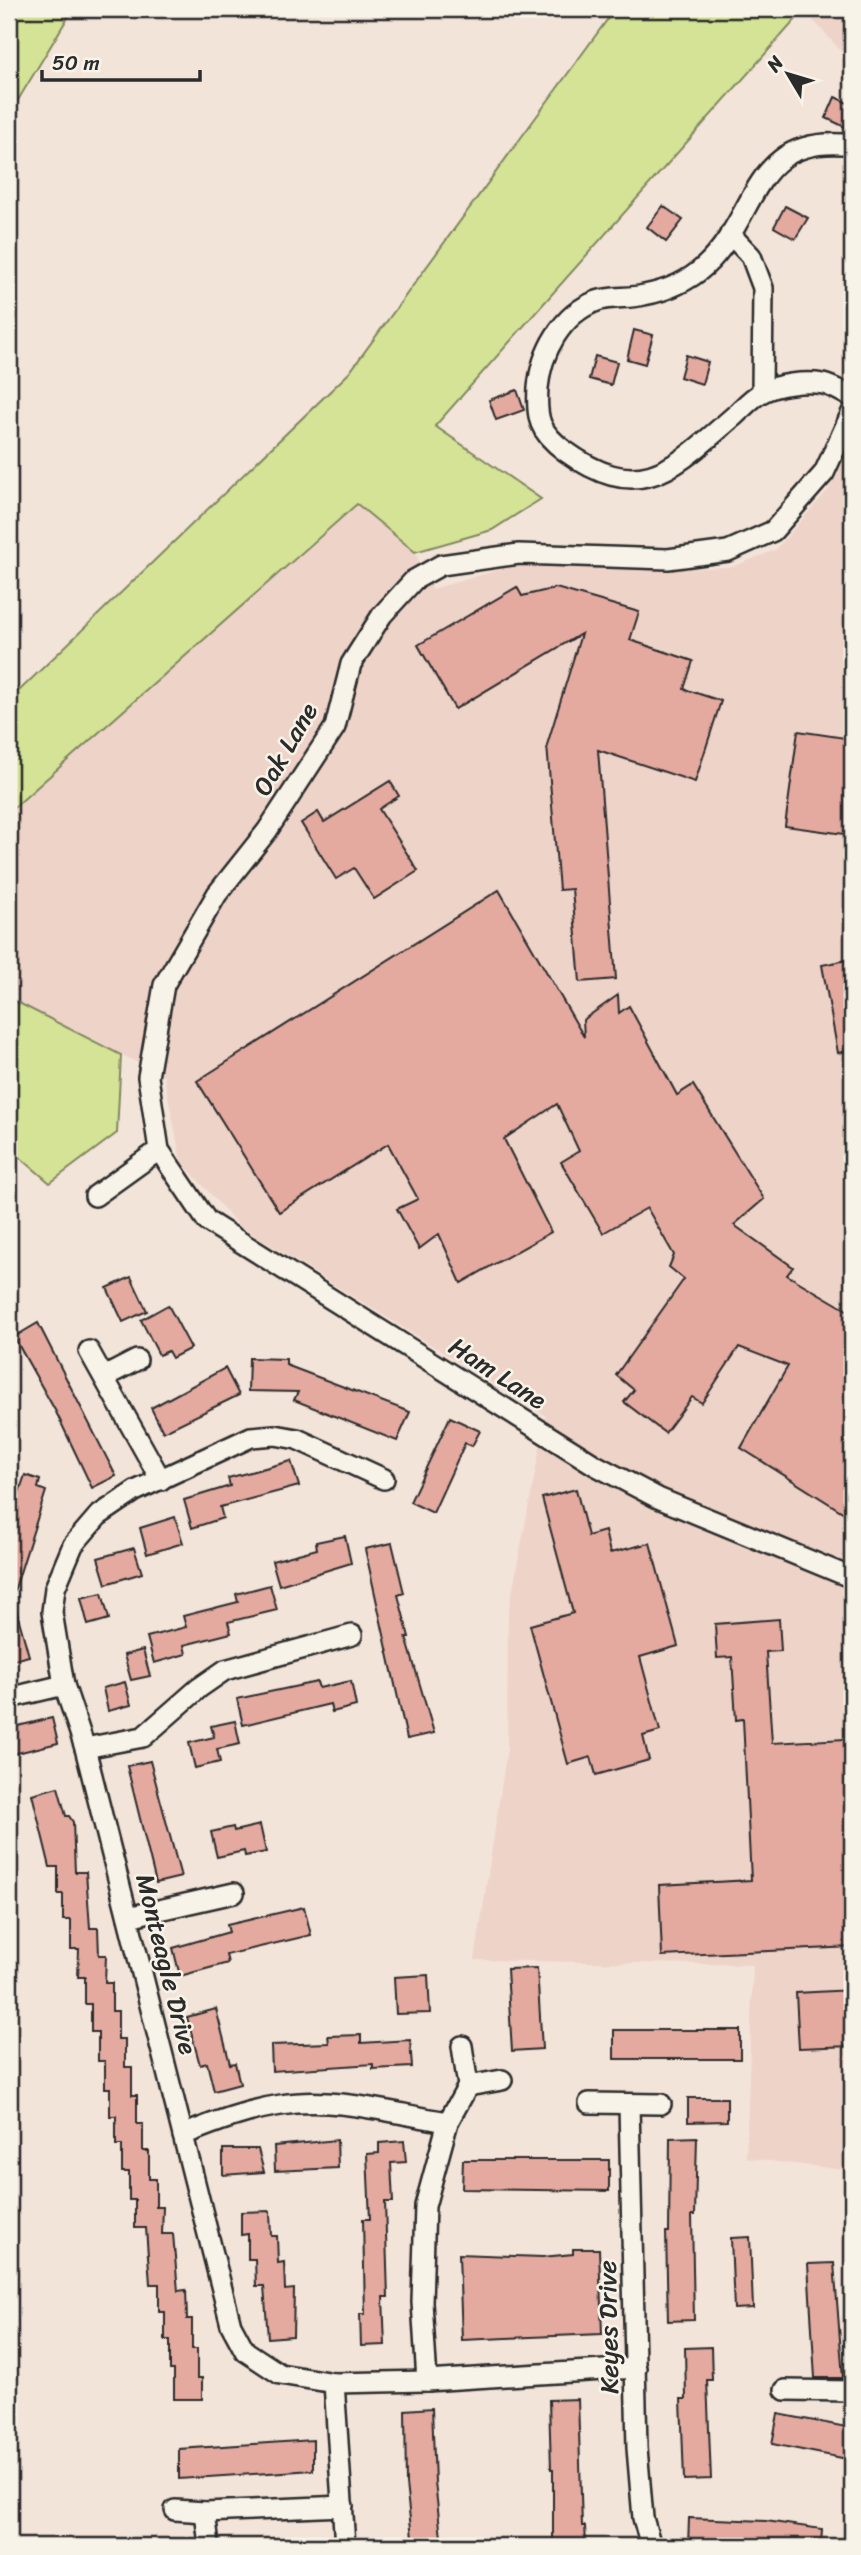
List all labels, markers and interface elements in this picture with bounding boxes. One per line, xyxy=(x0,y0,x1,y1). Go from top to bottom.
scale bar xyxy=(42,38,200,82)
north arrow xyxy=(752,38,822,108)
text: 50 m xyxy=(52,44,100,82)
text: N xyxy=(757,48,793,80)
street label: Oak Lane xyxy=(240,693,331,805)
street label: Ham Lane xyxy=(439,1324,557,1422)
street label: Monteagle Drive xyxy=(122,1869,212,2060)
street label: Keyes Drive xyxy=(584,2260,632,2394)

